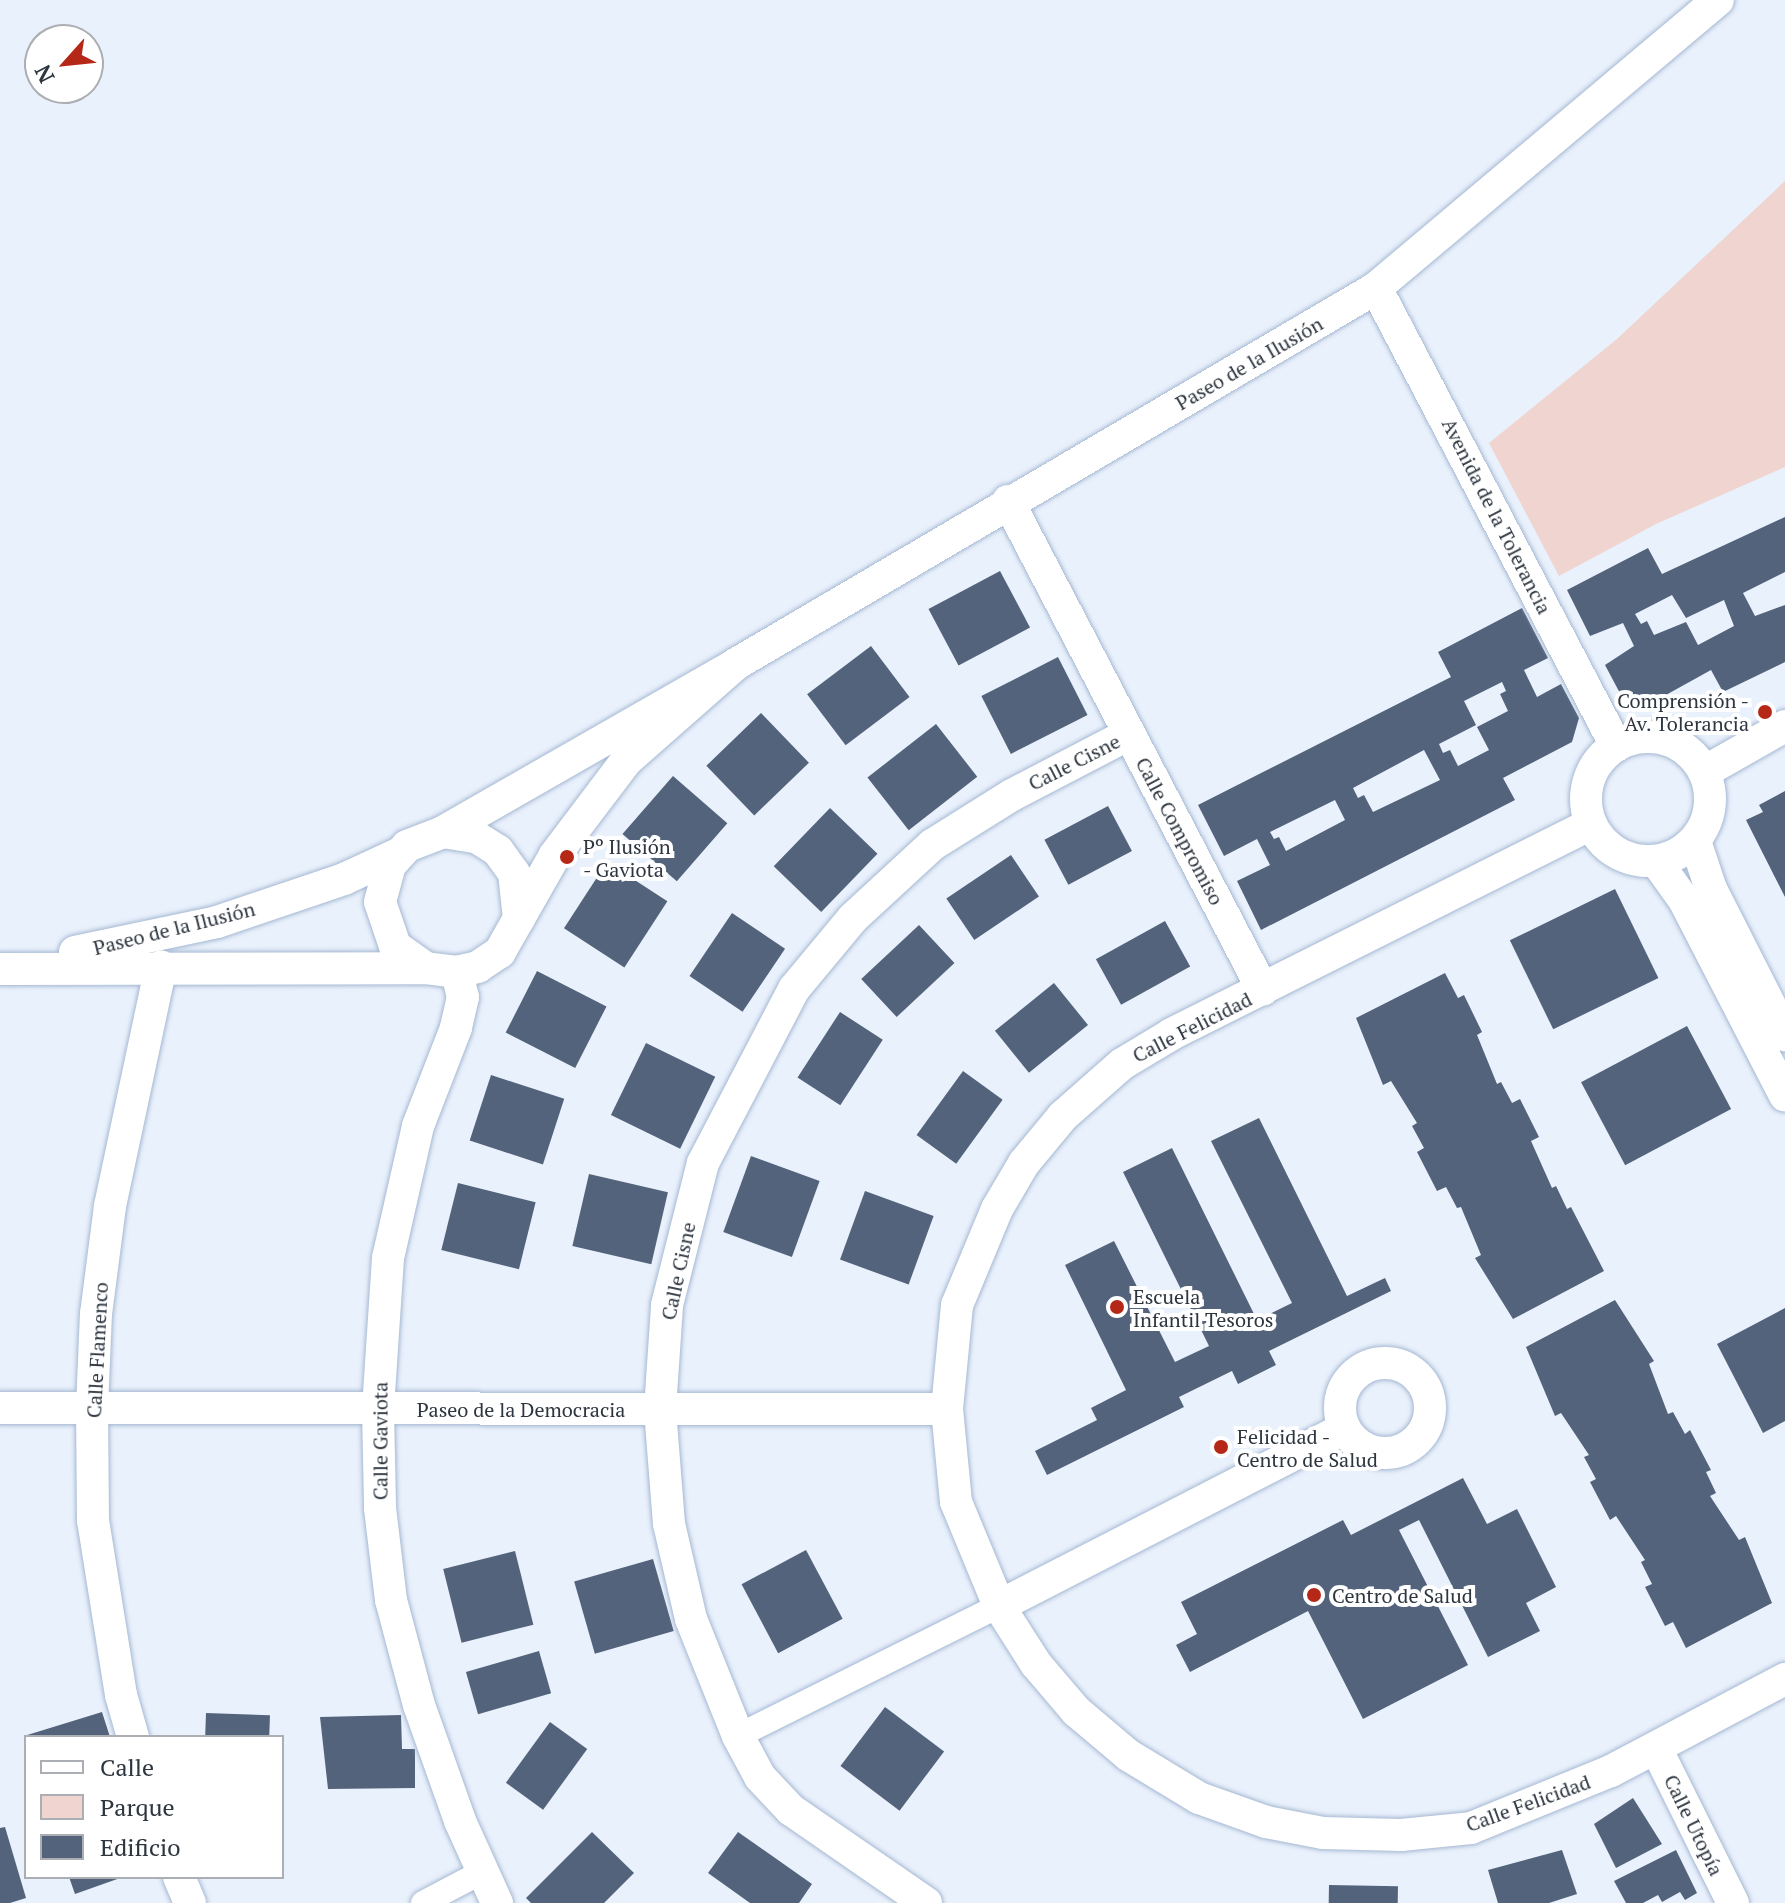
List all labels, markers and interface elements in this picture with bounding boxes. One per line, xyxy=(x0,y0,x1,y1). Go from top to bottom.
north arrow xyxy=(24,24,104,104)
text: N xyxy=(27,60,61,88)
street label: Paseo de la Ilusión xyxy=(1171,311,1327,415)
street label: Avenida de la Tolerancia xyxy=(1437,414,1557,618)
place label: Comprensión - Av. Tolerancia xyxy=(1616,688,1749,735)
marker: Comprensión - Av. Tolerancia xyxy=(1756,703,1774,721)
street label: Calle Cisne xyxy=(1024,729,1124,795)
street label: Calle Compromiso xyxy=(1131,753,1229,909)
place label: Pº Ilusión - Gaviota xyxy=(583,834,671,881)
marker: Pº Ilusión - Gaviota xyxy=(558,848,576,866)
street label: Paseo de la Ilusión xyxy=(91,896,257,960)
street label: Calle Felicidad xyxy=(1128,987,1256,1067)
street label: Calle Cisne xyxy=(656,1220,700,1322)
street label: Calle Flamenco xyxy=(81,1281,113,1419)
place label: Escuela Infantil Tesoros xyxy=(1133,1284,1273,1331)
marker: Escuela Infantil Tesoros xyxy=(1108,1298,1126,1316)
street label: Calle Gaviota xyxy=(368,1382,392,1500)
street label: Paseo de la Democracia xyxy=(417,1397,625,1421)
place label: Felicidad - Centro de Salud xyxy=(1237,1424,1378,1471)
marker: Felicidad - Centro de Salud xyxy=(1212,1438,1230,1456)
place label: Centro de Salud xyxy=(1332,1583,1473,1607)
marker: Centro de Salud xyxy=(1303,1584,1325,1606)
legend xyxy=(24,1735,284,1879)
text: Calle xyxy=(100,1751,154,1783)
street label: Calle Felicidad xyxy=(1463,1769,1593,1837)
street label: Calle Utopía xyxy=(1659,1771,1729,1879)
text: Parque xyxy=(100,1791,175,1823)
text: Edificio xyxy=(100,1831,181,1863)

